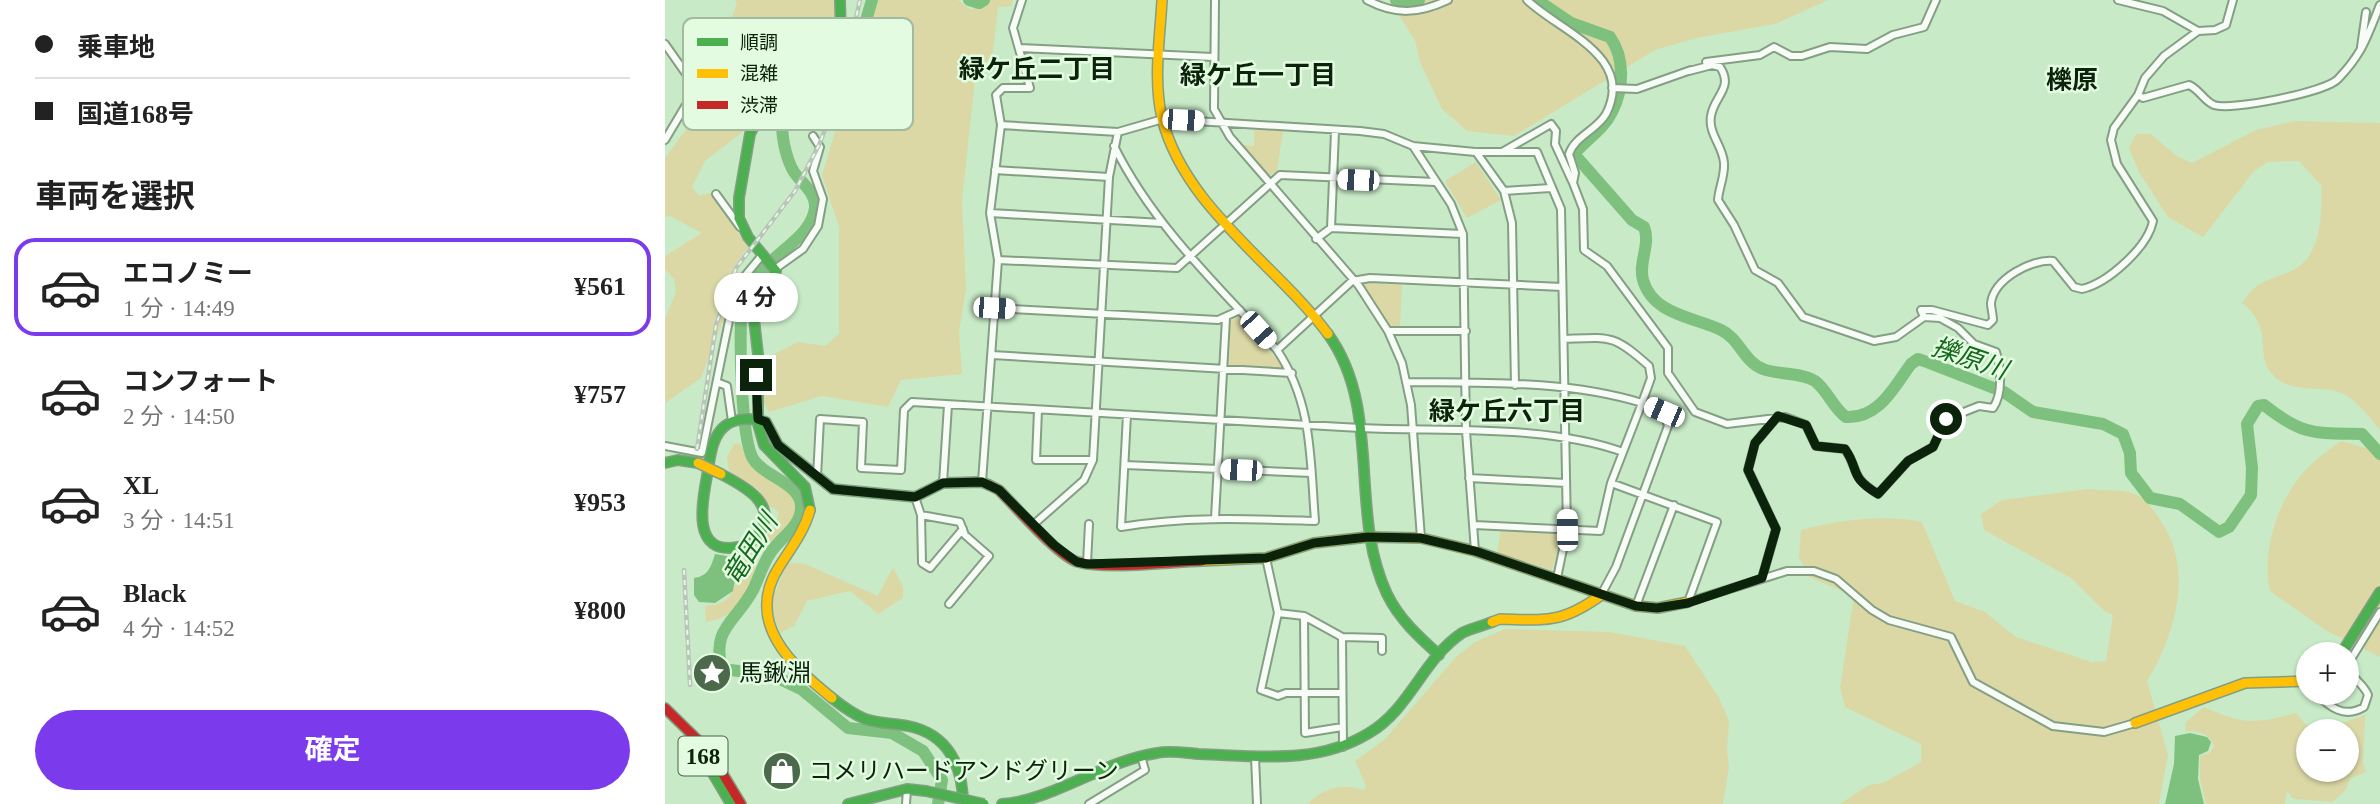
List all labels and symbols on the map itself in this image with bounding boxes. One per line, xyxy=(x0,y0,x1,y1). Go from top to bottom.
legend xyxy=(683,18,913,130)
text: 順調 xyxy=(740,32,778,53)
district label: 緑ケ丘二丁目 xyxy=(959,55,1115,84)
district label: 緑ケ丘一丁目 xyxy=(1180,61,1336,90)
text: 混雑 xyxy=(740,63,778,84)
district label: 櫟原 xyxy=(2046,66,2098,95)
text: 渋滞 xyxy=(740,95,778,116)
car xyxy=(1162,108,1205,132)
car xyxy=(1337,169,1380,191)
callout: 4 分 xyxy=(714,274,798,322)
car xyxy=(973,296,1016,320)
car xyxy=(1237,307,1280,353)
water label: 擽原川 xyxy=(1928,332,2014,386)
route end xyxy=(740,359,772,391)
car xyxy=(1641,394,1688,430)
district label: 緑ケ丘六丁目 xyxy=(1429,397,1585,426)
route start xyxy=(1930,403,1962,435)
car xyxy=(1220,459,1263,481)
water label: 竜田川 xyxy=(717,506,785,590)
car xyxy=(1557,509,1578,551)
place icon: 馬鍬淵 xyxy=(691,652,733,694)
place label: 馬鍬淵 xyxy=(739,660,811,686)
road number: 168 xyxy=(679,736,727,776)
shop icon: コメリハードアンドグリーン xyxy=(761,750,803,792)
place label: コメリハードアンドグリーン xyxy=(809,758,1119,784)

